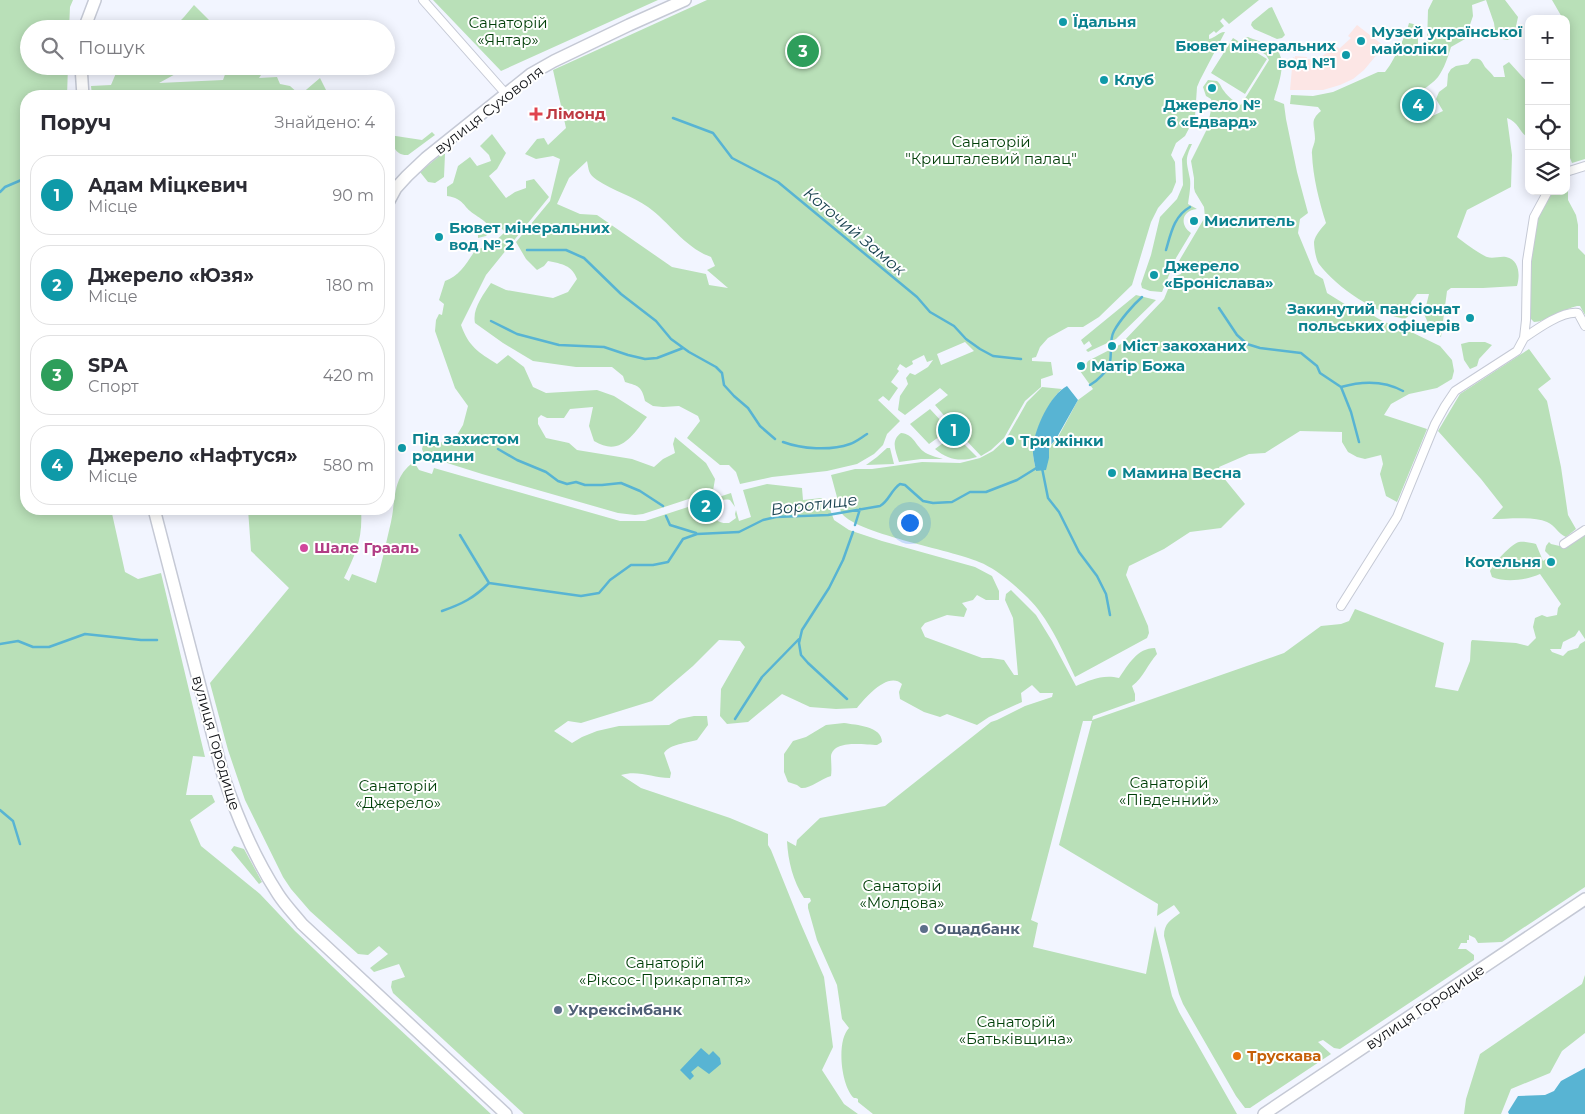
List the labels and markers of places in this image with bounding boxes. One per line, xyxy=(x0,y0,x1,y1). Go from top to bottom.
place label: Їдальня xyxy=(1072,12,1136,31)
marker: Їдальня xyxy=(1057,16,1069,28)
place label: Музей української майоліки xyxy=(1371,22,1523,58)
pin: 3 xyxy=(787,32,819,70)
marker: Музей української майоліки xyxy=(1355,35,1367,47)
place label: Бювет мінеральних вод №1 xyxy=(1175,36,1336,72)
marker: Бювет мінеральних вод №1 xyxy=(1340,49,1352,61)
place label: Клуб xyxy=(1114,70,1154,89)
marker: Клуб xyxy=(1098,74,1110,86)
marker: Джерело № 6 «Едвард» xyxy=(1206,82,1218,94)
pin: 4 xyxy=(1402,86,1434,124)
place label: Джерело № 6 «Едвард» xyxy=(1163,95,1261,131)
place label: Лімонд xyxy=(546,104,606,123)
marker: Лімонд xyxy=(530,108,542,120)
place label: Мислитель xyxy=(1204,211,1295,230)
marker: Мислитель xyxy=(1188,215,1200,227)
place label: Бювет мінеральних вод № 2 xyxy=(449,218,610,254)
marker: Бювет мінеральних вод № 2 xyxy=(433,231,445,243)
place label: Джерело «Броніслава» xyxy=(1164,256,1274,292)
marker: Джерело «Броніслава» xyxy=(1148,269,1160,281)
place label: Закинутий пансіонат польських офіцерів xyxy=(1286,299,1460,335)
marker: Закинутий пансіонат польських офіцерів xyxy=(1464,312,1476,324)
place label: Міст закоханих xyxy=(1122,336,1246,355)
marker: Міст закоханих xyxy=(1106,340,1118,352)
place label: Матір Божа xyxy=(1091,356,1185,375)
marker: Матір Божа xyxy=(1075,360,1087,372)
pin: 1 xyxy=(938,411,970,449)
place label: Під захистом родини xyxy=(412,429,519,465)
place label: Три жінки xyxy=(1020,431,1104,450)
marker: Три жінки xyxy=(1004,435,1016,447)
marker: Під захистом родини xyxy=(396,442,408,454)
place label: Мамина Весна xyxy=(1122,463,1241,482)
marker: Мамина Весна xyxy=(1106,467,1118,479)
pin: 2 xyxy=(690,487,722,525)
place label: Шале Грааль xyxy=(314,538,419,557)
marker: Шале Грааль xyxy=(298,542,310,554)
place label: Котельня xyxy=(1465,552,1541,571)
marker: Котельня xyxy=(1545,556,1557,568)
place label: Ощадбанк xyxy=(934,919,1020,938)
marker: Ощадбанк xyxy=(918,923,930,935)
place label: Укрексімбанк xyxy=(568,1000,683,1019)
marker: Укрексімбанк xyxy=(552,1004,564,1016)
place label: Трускава xyxy=(1247,1046,1321,1065)
marker: Трускава xyxy=(1231,1050,1243,1062)

